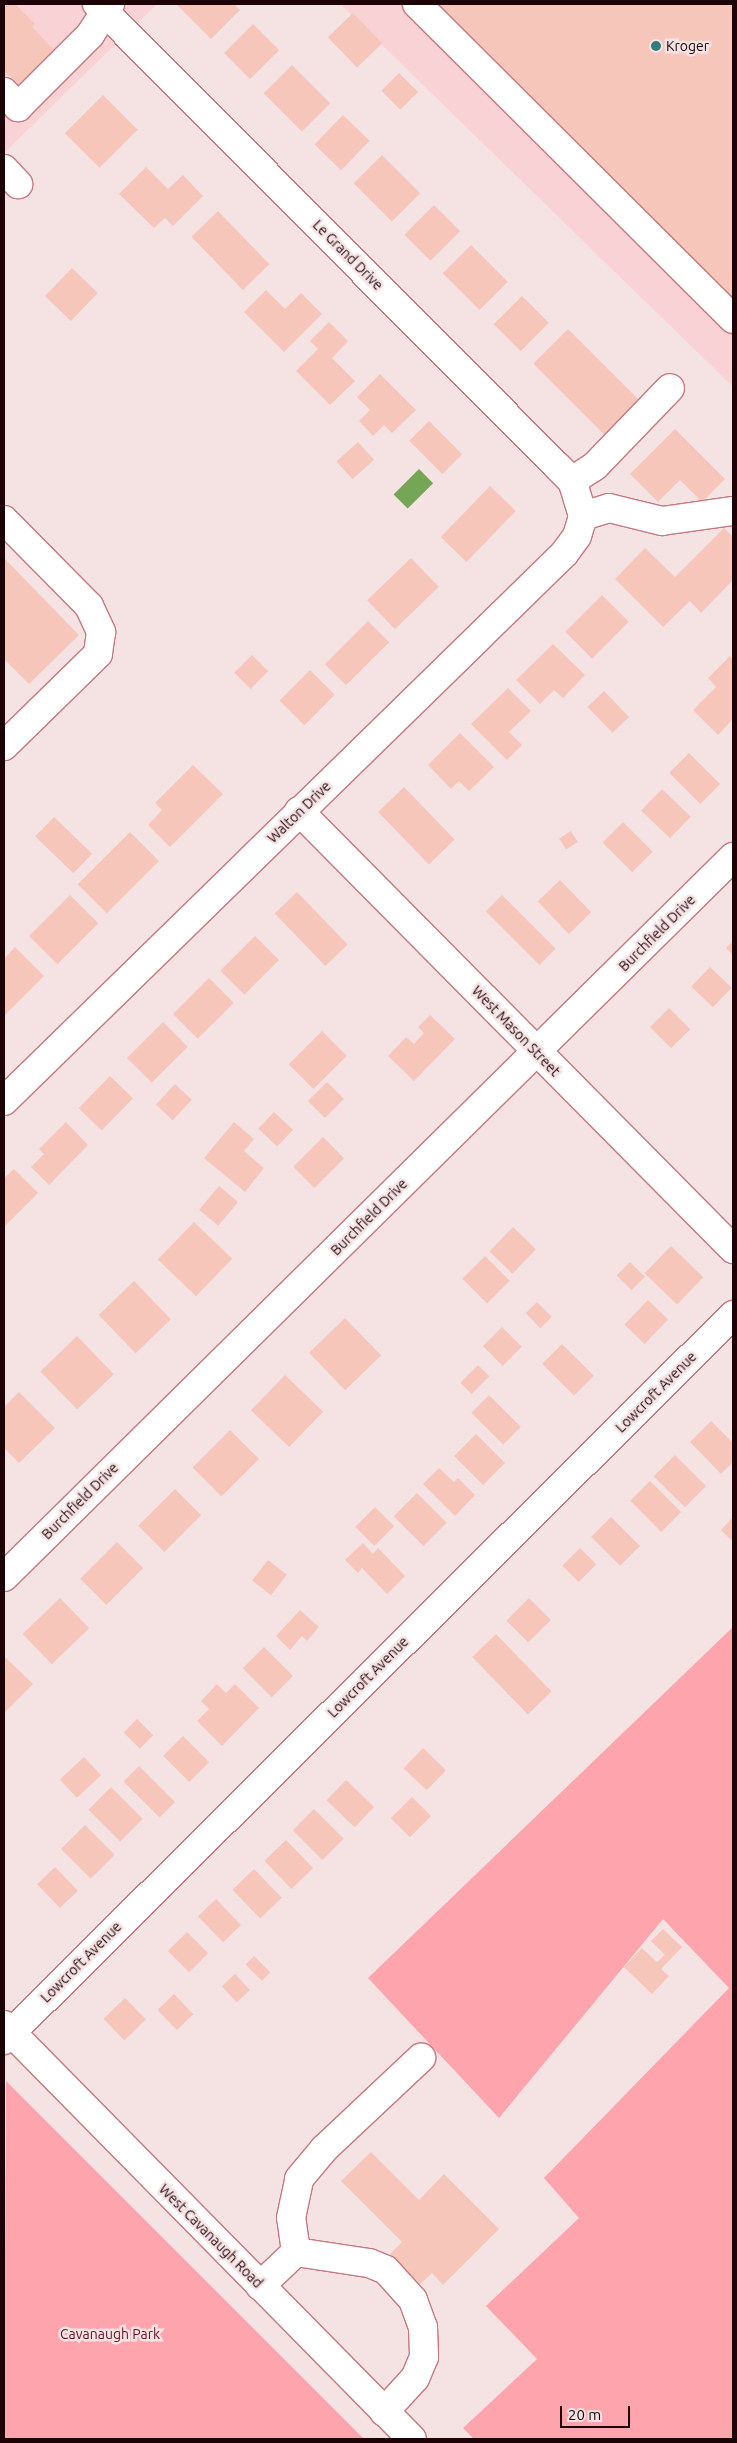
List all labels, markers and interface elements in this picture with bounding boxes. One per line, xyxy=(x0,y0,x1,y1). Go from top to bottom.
place label: Kroger xyxy=(666,38,709,54)
marker: Kroger xyxy=(650,40,662,52)
street label: Le Grand Drive xyxy=(309,216,387,294)
street label: Walton Drive xyxy=(264,778,334,846)
street label: Burchfield Drive xyxy=(615,891,699,975)
street label: West Mason Street xyxy=(469,982,563,1080)
street label: Burchfield Drive xyxy=(327,1175,411,1259)
street label: Lowcroft Avenue xyxy=(612,1348,700,1436)
street label: Burchfield Drive xyxy=(38,1459,122,1543)
street label: Lowcroft Avenue xyxy=(324,1633,412,1721)
street label: Lowcroft Avenue xyxy=(37,1918,125,2006)
street label: West Cavanaugh Road xyxy=(156,2181,266,2291)
park label: Cavanaugh Park xyxy=(60,2326,160,2342)
scale bar xyxy=(562,2396,632,2428)
text: 20 m xyxy=(568,2406,601,2423)

